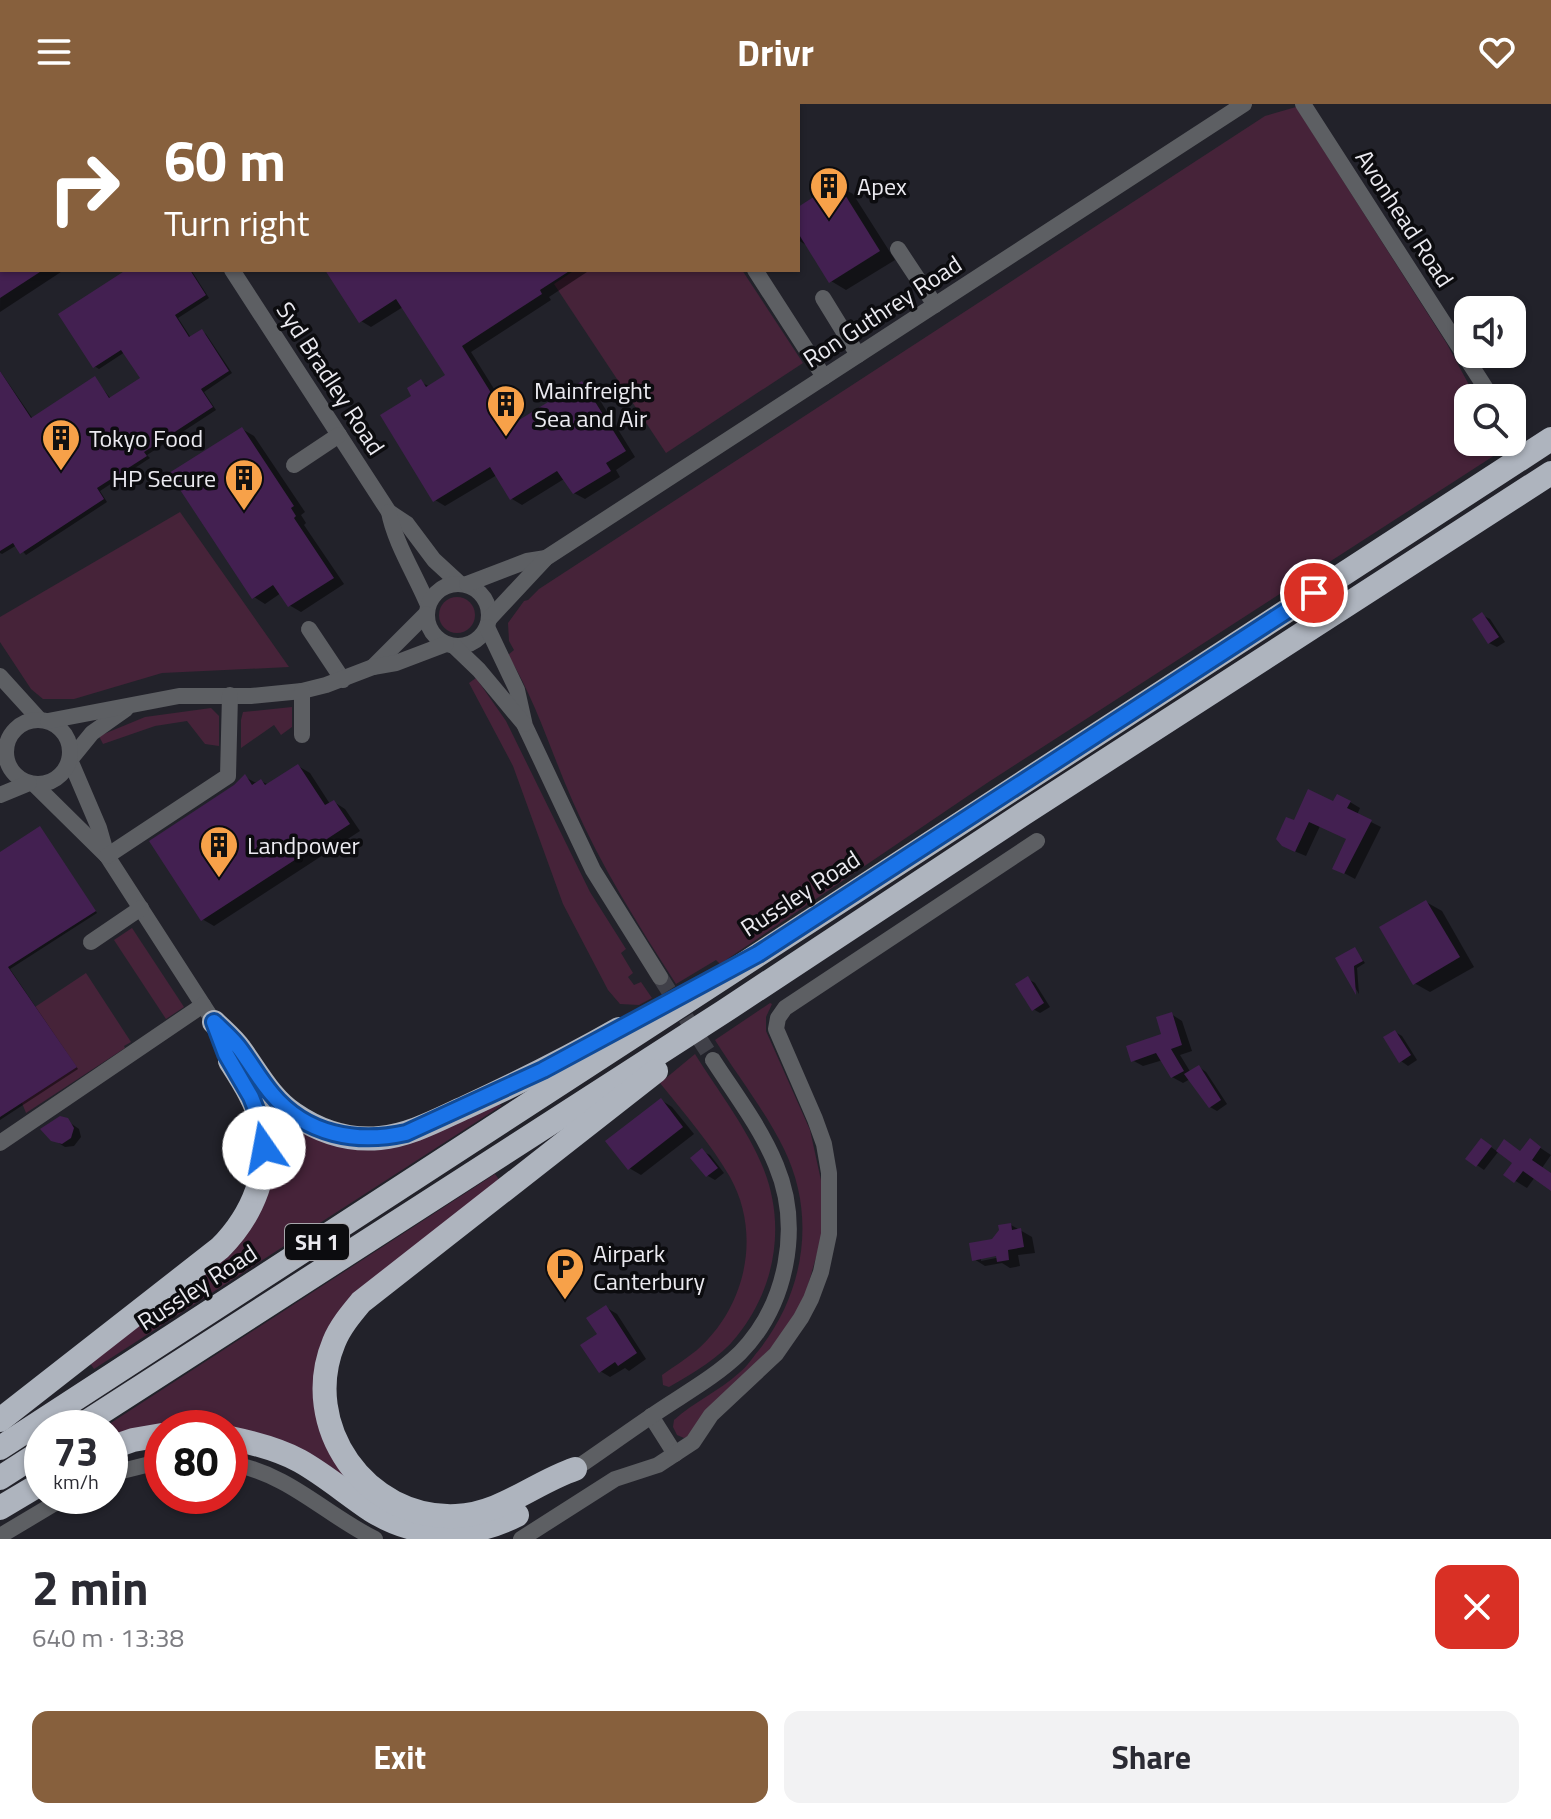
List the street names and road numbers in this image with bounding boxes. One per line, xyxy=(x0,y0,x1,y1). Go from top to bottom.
street label: Avonhead Road xyxy=(1347,142,1463,294)
street label: Ron Guthrey Road xyxy=(795,246,969,376)
street label: Syd Bradley Road xyxy=(268,294,394,462)
street label: Russley Road xyxy=(733,841,867,945)
road number: SH 1 xyxy=(285,1224,349,1260)
street label: Russley Road xyxy=(130,1235,264,1339)

